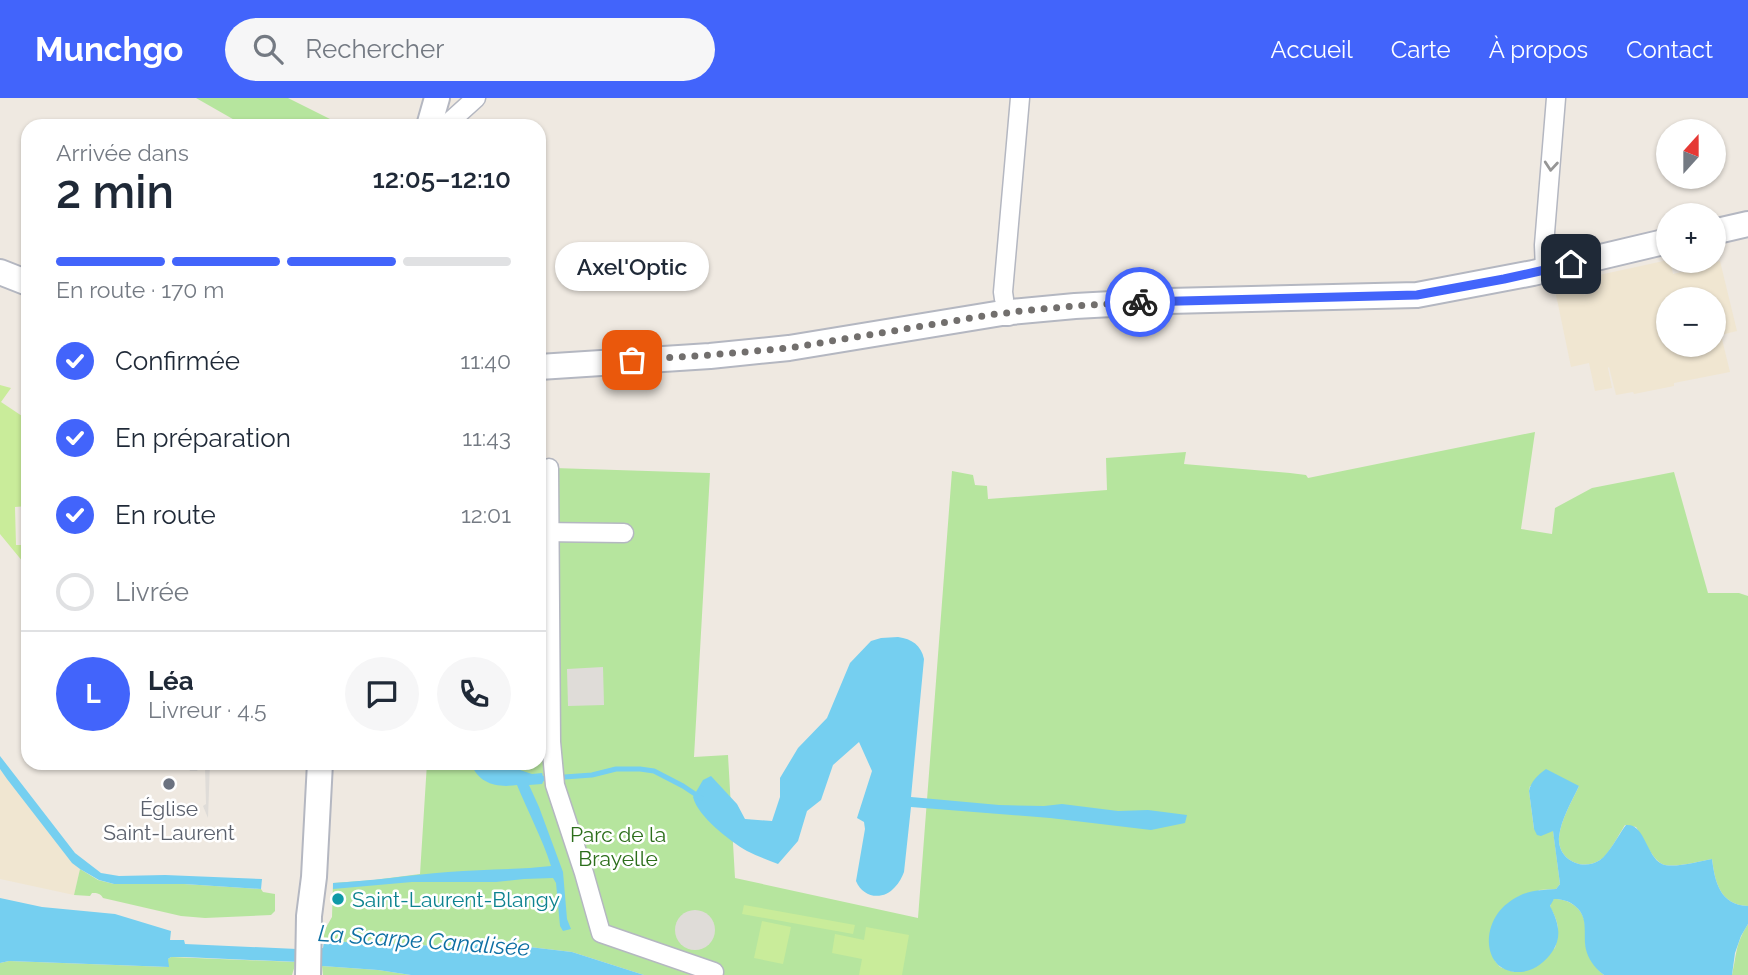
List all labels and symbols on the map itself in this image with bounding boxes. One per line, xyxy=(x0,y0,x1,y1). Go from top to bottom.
north arrow xyxy=(1656,119,1726,189)
one-way arrow xyxy=(1544,161,1559,172)
pin xyxy=(1541,234,1601,294)
callout: Axel'Optic xyxy=(555,241,709,290)
courier xyxy=(1105,267,1175,337)
pin xyxy=(602,330,662,390)
marker: Église Saint-Laurent xyxy=(161,776,177,792)
place label: Église Saint-Laurent xyxy=(103,796,235,845)
park label: Parc de la Brayelle xyxy=(570,822,666,871)
place label: Saint-Laurent-Blangy xyxy=(352,887,560,912)
marker: Saint-Laurent-Blangy xyxy=(330,891,346,907)
water label: La Scarpe Canalisée xyxy=(317,919,531,961)

